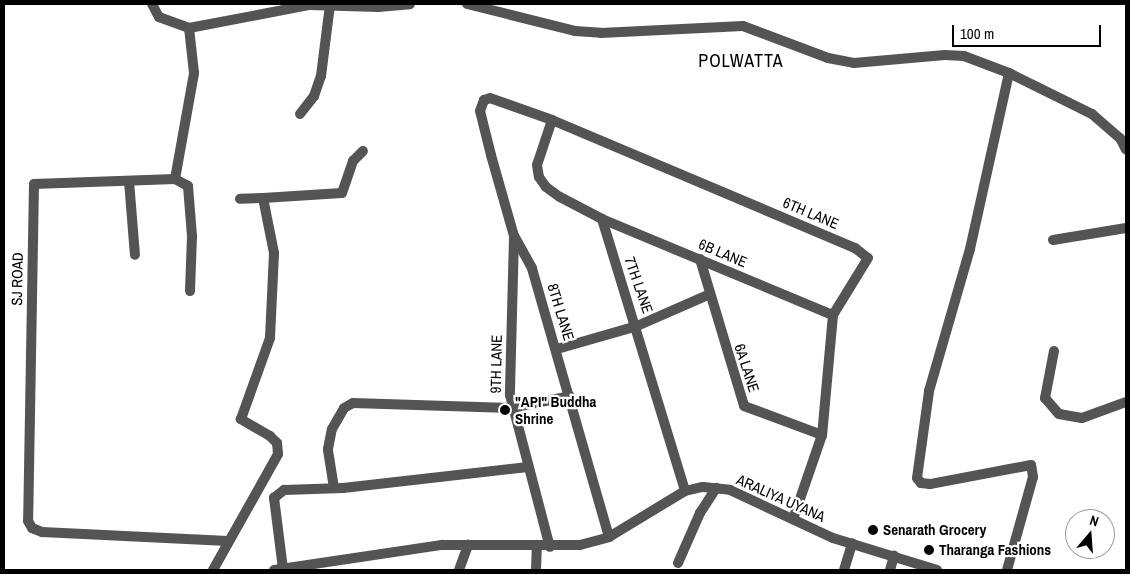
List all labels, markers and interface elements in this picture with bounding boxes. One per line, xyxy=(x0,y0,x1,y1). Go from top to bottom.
scale bar xyxy=(955,15,1104,47)
text: 100 m xyxy=(960,23,994,44)
district label: POLWATTA xyxy=(697,50,785,72)
street label: 6TH LANE xyxy=(780,193,842,233)
street label: 6B LANE xyxy=(696,235,750,271)
street label: SJ ROAD xyxy=(8,252,26,306)
street label: 7TH LANE xyxy=(621,254,657,316)
street label: 8TH LANE xyxy=(544,281,578,343)
street label: 9TH LANE xyxy=(486,334,506,394)
street label: 6A LANE xyxy=(731,341,763,395)
place label: "API" Buddha Shrine xyxy=(515,392,596,427)
marker: "API" Buddha Shrine xyxy=(499,404,511,416)
street label: ARALIYA UYANA xyxy=(734,470,828,526)
north arrow xyxy=(1065,509,1115,559)
text: N xyxy=(1088,511,1101,531)
place label: Senarath Grocery xyxy=(883,521,986,539)
marker: Senarath Grocery xyxy=(867,524,879,536)
place label: Tharanga Fashions xyxy=(939,541,1051,559)
marker: Tharanga Fashions xyxy=(923,544,935,556)

